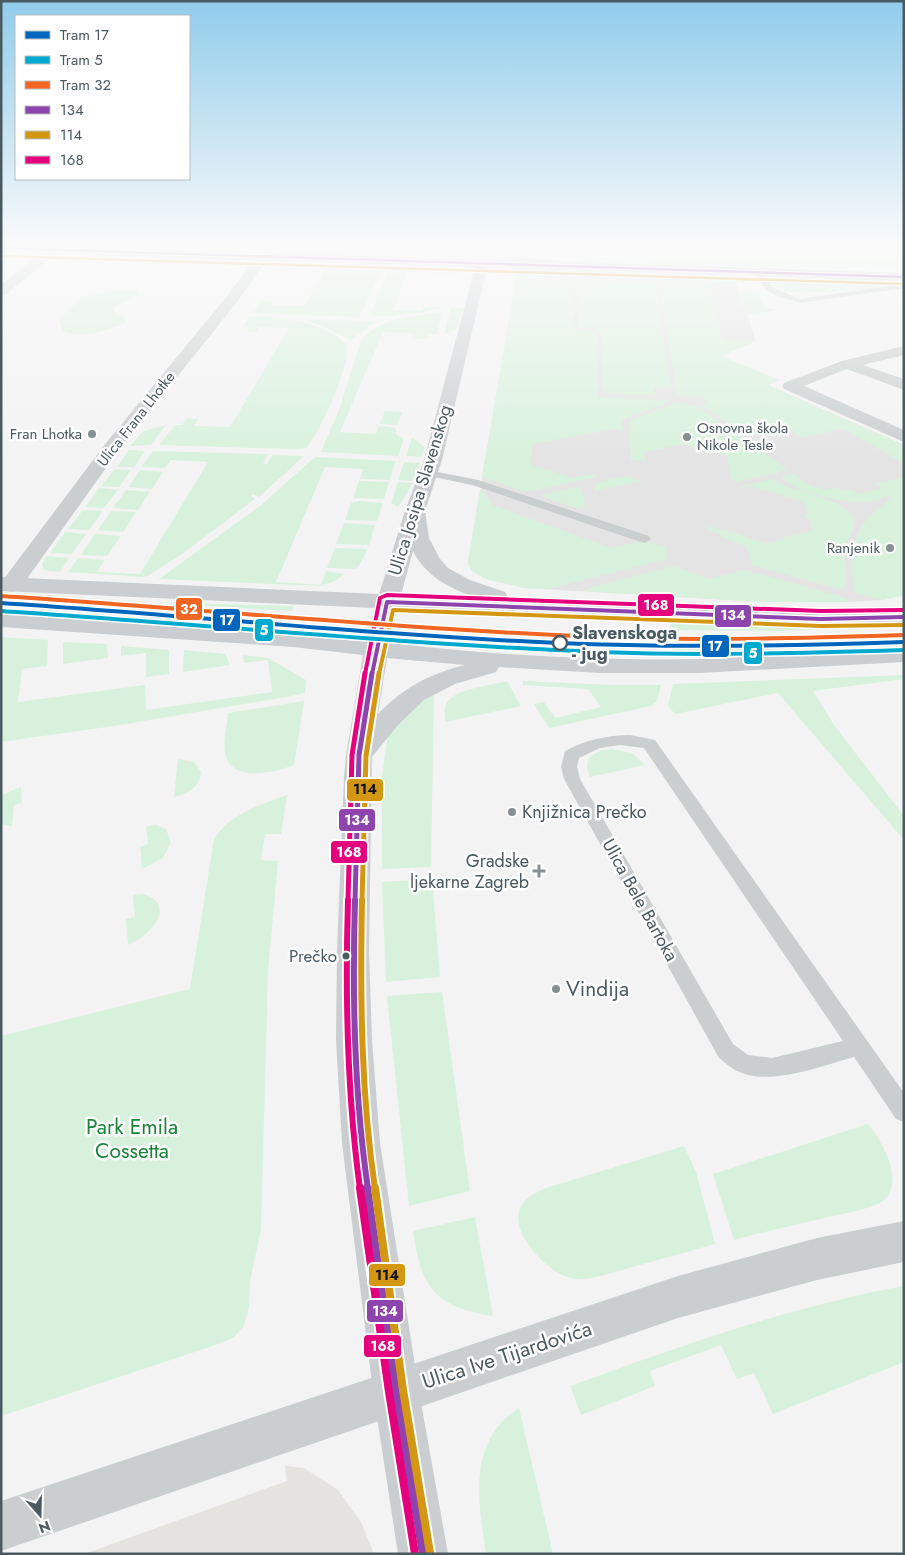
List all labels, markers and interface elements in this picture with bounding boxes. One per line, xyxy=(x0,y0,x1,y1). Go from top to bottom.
legend xyxy=(15,15,190,180)
text: Tram 17 xyxy=(60,24,109,46)
text: Tram 5 xyxy=(60,49,103,71)
text: Tram 32 xyxy=(60,74,111,96)
text: 134 xyxy=(60,99,84,121)
text: 114 xyxy=(60,124,83,146)
text: 168 xyxy=(60,149,84,171)
street label: Ulica Frana Lhotke xyxy=(92,367,180,471)
street label: Ulica Josipa Slavenskog xyxy=(382,402,458,578)
place label: Osnovna škola Nikole Tesle xyxy=(697,417,788,456)
place label: Fran Lhotka xyxy=(10,423,82,445)
marker: Fran Lhotka xyxy=(86,428,98,440)
marker: Osnovna škola Nikole Tesle xyxy=(681,431,693,443)
place label: Ranjenik xyxy=(827,537,880,559)
marker: Ranjenik xyxy=(884,542,896,554)
line badge: 168 xyxy=(637,593,675,617)
text: 168 xyxy=(643,595,669,615)
line badge: 32 xyxy=(175,597,203,621)
text: 32 xyxy=(180,599,198,619)
line badge: 134 xyxy=(714,604,752,628)
text: 134 xyxy=(720,605,746,625)
line badge: 17 xyxy=(212,608,241,632)
text: 17 xyxy=(219,610,235,630)
line badge: 5 xyxy=(254,618,274,642)
text: 5 xyxy=(259,620,269,640)
place label: Slavenskoga - jug xyxy=(572,620,677,667)
line badge: 17 xyxy=(701,634,730,658)
marker: Slavenskoga - jug xyxy=(552,635,568,651)
text: 17 xyxy=(707,636,723,656)
line badge: 5 xyxy=(743,641,763,665)
text: 5 xyxy=(748,643,758,663)
line badge: 114 xyxy=(346,778,384,802)
text: 114 xyxy=(353,779,377,799)
place label: Knjižnica Prečko xyxy=(522,799,647,825)
marker: Knjižnica Prečko xyxy=(506,806,518,818)
line badge: 134 xyxy=(338,808,376,832)
text: 134 xyxy=(344,810,370,830)
street label: Ulica Bele Bartoka xyxy=(596,834,684,966)
line badge: 168 xyxy=(330,840,368,864)
text: 168 xyxy=(336,842,362,862)
place label: Gradske ljekarne Zagreb xyxy=(410,848,529,895)
marker: Gradske ljekarne Zagreb xyxy=(533,865,545,877)
place label: Prečko xyxy=(289,944,337,968)
marker: Prečko xyxy=(341,951,351,961)
place label: Vindija xyxy=(566,974,629,1004)
marker: Vindija xyxy=(550,983,562,995)
park label: Park Emila Cossetta xyxy=(86,1112,178,1166)
line badge: 114 xyxy=(368,1263,406,1287)
text: 114 xyxy=(375,1265,399,1285)
line badge: 134 xyxy=(366,1299,404,1323)
text: 134 xyxy=(372,1301,398,1321)
street label: Ulica Ive Tijardovića xyxy=(418,1313,596,1397)
line badge: 168 xyxy=(363,1334,402,1358)
text: 168 xyxy=(370,1336,396,1356)
north arrow xyxy=(15,1490,65,1540)
text: N xyxy=(36,1516,53,1539)

